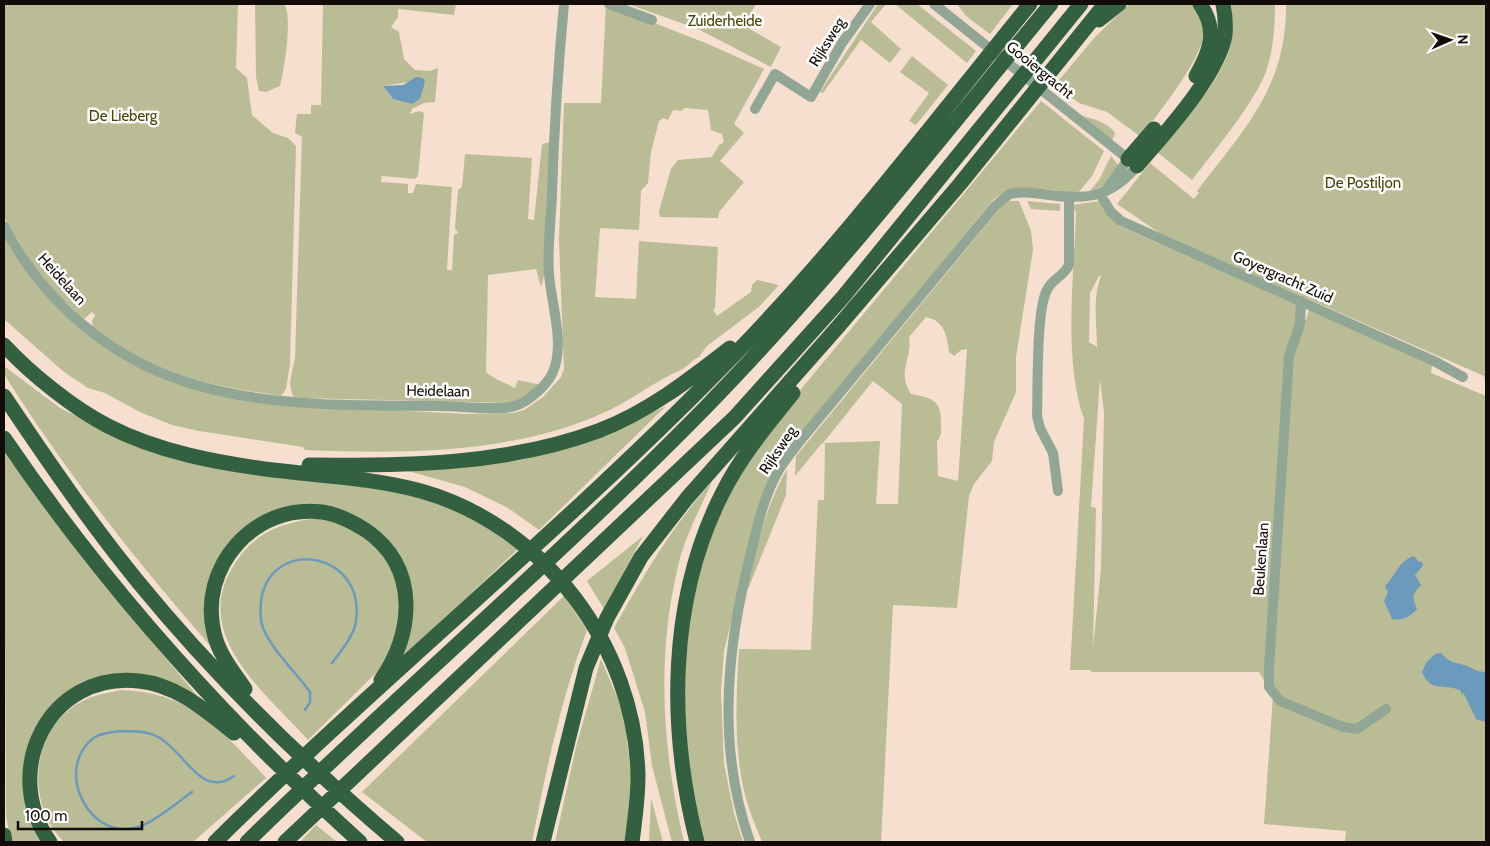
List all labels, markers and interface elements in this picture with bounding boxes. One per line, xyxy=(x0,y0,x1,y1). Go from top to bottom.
park label: Zuiderheide xyxy=(688,12,763,30)
street label: Rijksweg xyxy=(805,14,849,70)
north arrow xyxy=(1425,15,1475,65)
text: N xyxy=(1454,34,1472,45)
street label: Gooiergracht xyxy=(1003,37,1077,103)
park label: De Lieberg xyxy=(89,107,158,125)
park label: De Postiljon xyxy=(1325,174,1401,192)
street label: Goyergracht Zuid xyxy=(1230,247,1336,307)
street label: Heidelaan xyxy=(34,249,90,309)
street label: Heidelaan xyxy=(406,381,470,401)
street label: Rijksweg xyxy=(755,422,801,477)
street label: Beukenlaan xyxy=(1249,522,1273,596)
scale bar xyxy=(18,798,141,830)
text: 100 m xyxy=(25,807,67,825)

